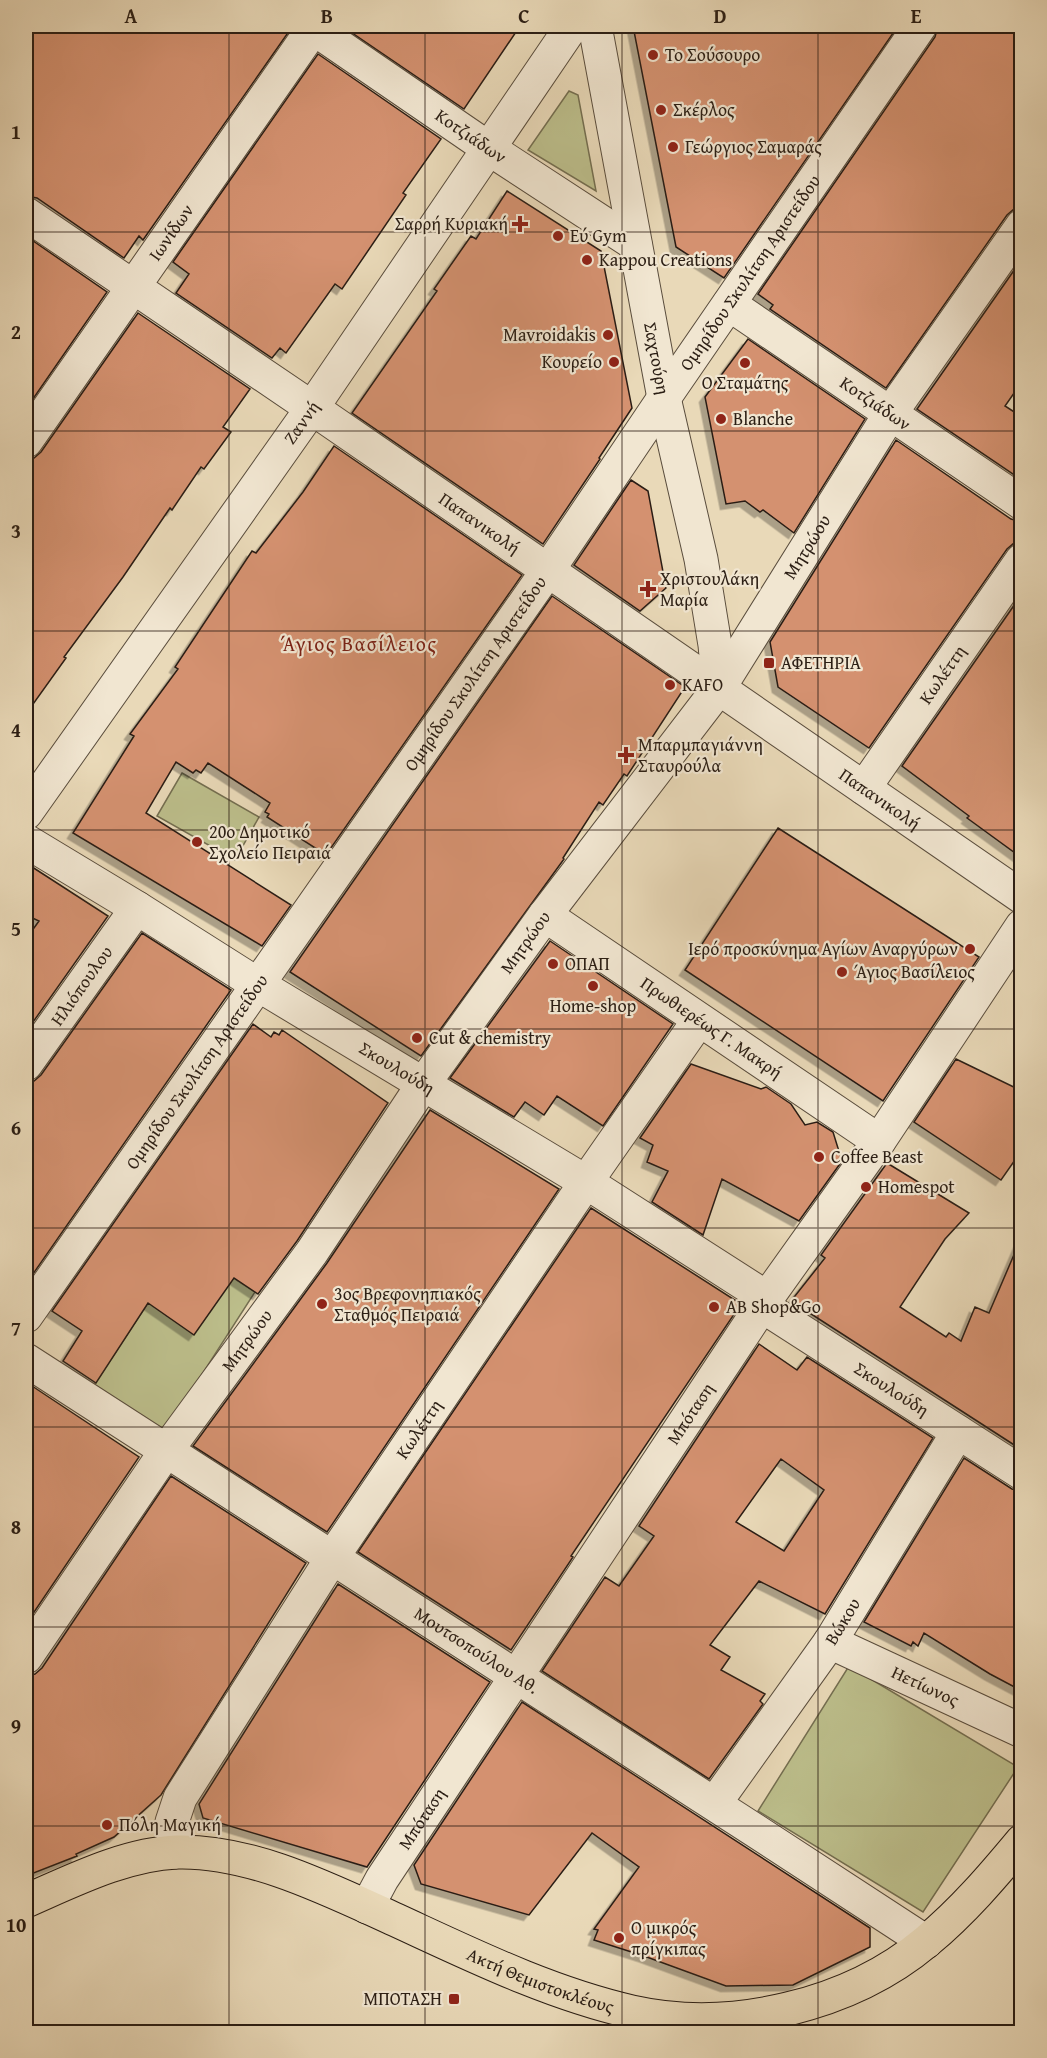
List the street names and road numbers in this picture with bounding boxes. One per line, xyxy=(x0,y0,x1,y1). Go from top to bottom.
street label: Κοτζιάδων xyxy=(430,102,512,170)
street label: Ομηρίδου Σκυλίτση Αριστείδου xyxy=(673,169,827,376)
street label: Ιωνίδων xyxy=(141,198,200,266)
street label: Σαχτούρη xyxy=(637,320,677,397)
street label: Κοτζιάδων xyxy=(835,369,917,437)
street label: Ζαννή xyxy=(277,395,326,450)
street label: Παπανικολή xyxy=(434,485,526,561)
street label: Μητρώου xyxy=(776,509,837,584)
street label: Ομηρίδου Σκυλίτση Αριστείδου xyxy=(397,570,553,777)
street label: Κωλέττη xyxy=(912,639,972,709)
street label: Παπανικολή xyxy=(834,761,926,836)
street label: Μητρώου xyxy=(493,905,557,979)
street label: Ηλιόπουλου xyxy=(43,940,119,1031)
street label: Ομηρίδου Σκυλίτση Αριστείδου xyxy=(119,968,274,1175)
street label: Πρωθιερέως Γ. Μακρή xyxy=(635,969,788,1085)
street label: Σκουλούδη xyxy=(354,1034,440,1101)
street label: Μητρώου xyxy=(214,1303,279,1377)
street label: Σκουλούδη xyxy=(849,1355,935,1423)
street label: Μπόταση xyxy=(659,1377,720,1450)
street label: Κωλέττη xyxy=(389,1394,448,1464)
street label: Βώκου xyxy=(817,1592,867,1650)
street label: Μουτσοπούλου Αθ. xyxy=(409,1600,544,1700)
street label: Ηετίωνος xyxy=(887,1658,964,1713)
street label: Μπόταση xyxy=(391,1782,452,1855)
street label: Ακτή Θεμιστοκλέους xyxy=(463,1940,617,2020)

